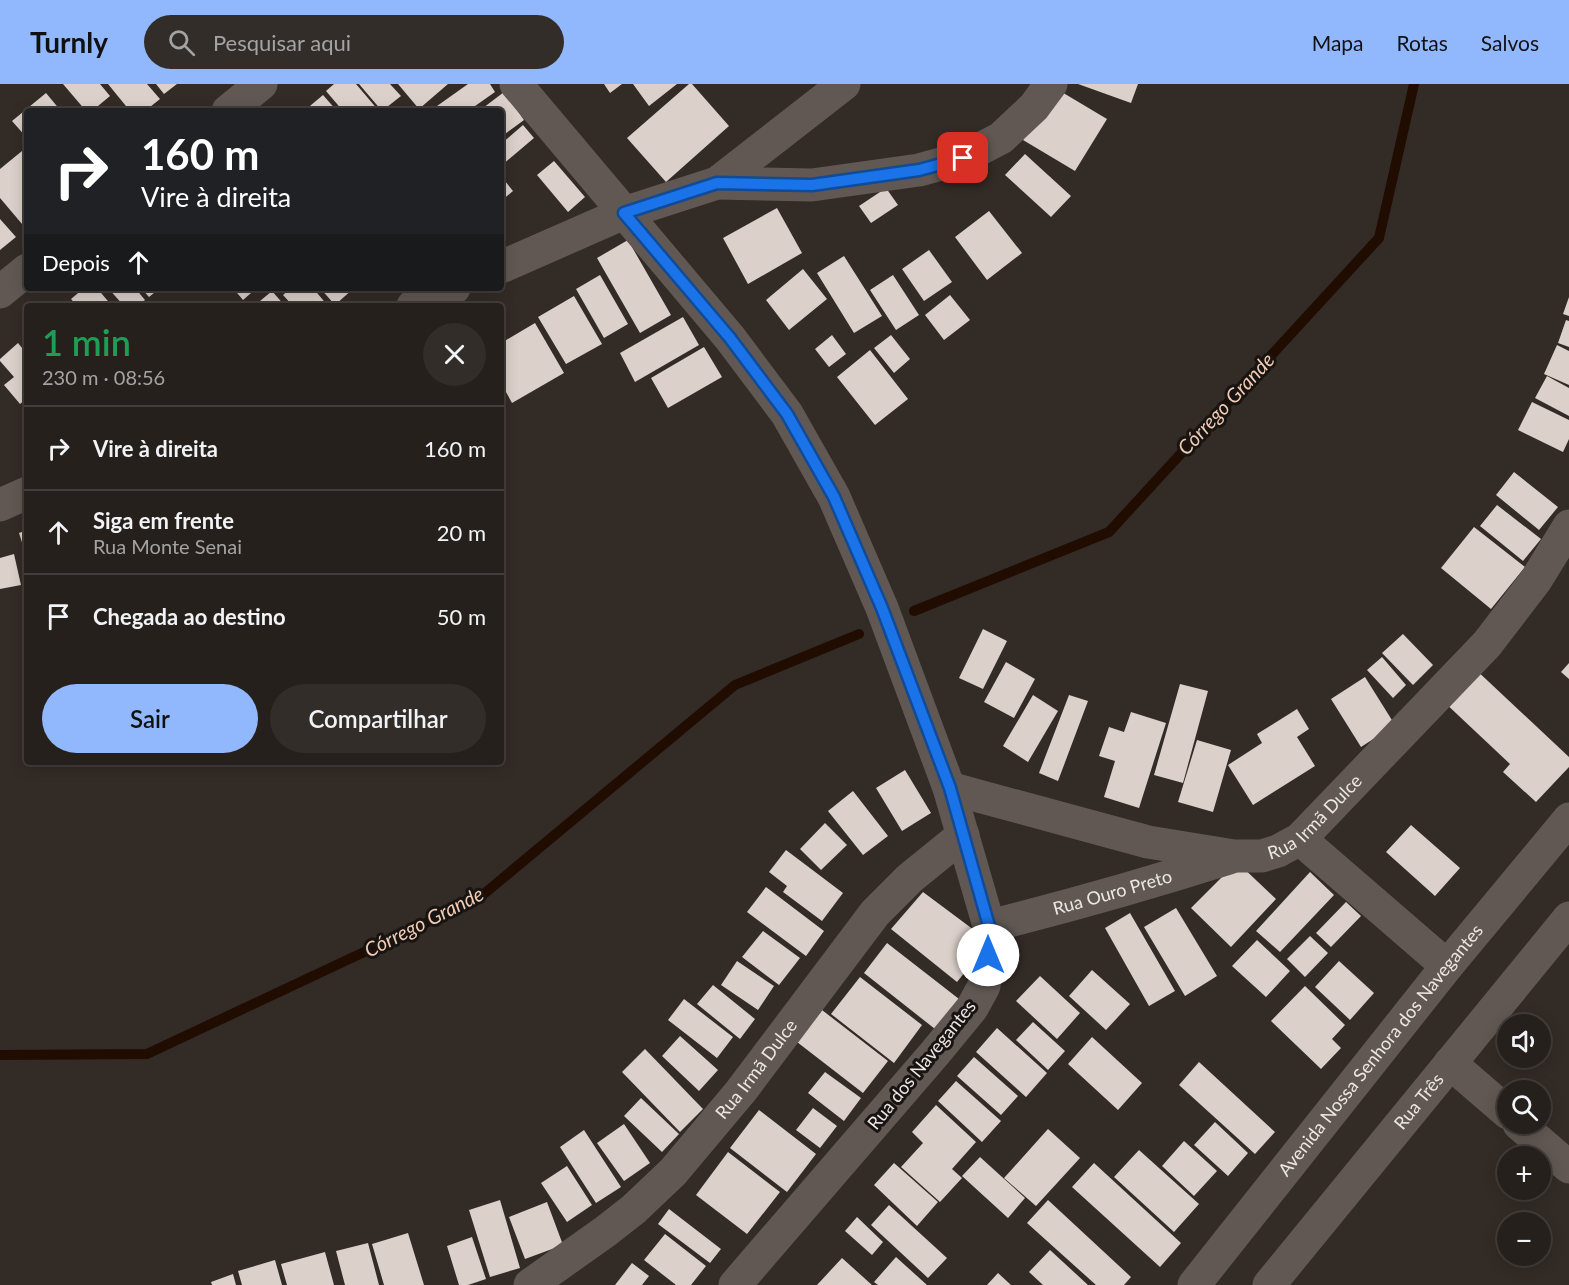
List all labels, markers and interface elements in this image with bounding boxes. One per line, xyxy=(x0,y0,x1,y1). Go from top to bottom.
search box xyxy=(144,15,564,69)
text: Turnly xyxy=(30,25,108,59)
icon: search xyxy=(165,26,198,59)
text: Pesquisar aqui xyxy=(213,29,351,56)
text: Mapa xyxy=(1312,30,1364,55)
text: Rotas xyxy=(1397,30,1448,55)
text: Salvos xyxy=(1481,30,1539,55)
text: 160 m xyxy=(141,129,259,179)
icon: right xyxy=(42,132,120,210)
pin xyxy=(937,132,988,183)
icon: arrive xyxy=(946,141,979,174)
text: Vire à direita xyxy=(141,180,291,213)
icon: ahead xyxy=(122,246,155,279)
text: Depois xyxy=(42,249,110,276)
text: 1 min xyxy=(42,320,131,364)
button: close xyxy=(423,323,486,386)
water label: Córrego Grande xyxy=(1172,347,1279,459)
text: 230 m · 08:56 xyxy=(42,365,165,389)
icon: right xyxy=(42,432,75,465)
text: Vire à direita xyxy=(93,435,218,462)
text: 160 m xyxy=(424,435,486,462)
text: Siga em frente xyxy=(93,507,234,534)
icon: ahead xyxy=(42,516,75,549)
text: 20 m xyxy=(437,519,486,546)
text: Rua Monte Senai xyxy=(93,534,242,558)
icon: arrive xyxy=(42,600,75,633)
text: Chegada ao destino xyxy=(93,603,286,630)
text: 50 m xyxy=(437,603,486,630)
button: Sair xyxy=(42,684,258,753)
button: Compartilhar xyxy=(270,684,486,753)
street label: Rua Irmã Dulce xyxy=(1265,769,1366,864)
street label: Rua Ouro Preto xyxy=(1050,864,1174,919)
water label: Córrego Grande xyxy=(360,881,487,961)
street label: Avenida Nossa Senhora dos Navegantes xyxy=(1273,919,1487,1180)
position arrow xyxy=(956,923,1020,987)
street label: Rua dos Navegantes xyxy=(862,995,980,1133)
street label: Rua Irmã Dulce xyxy=(710,1014,801,1123)
map controls xyxy=(1497,1014,1551,1266)
button: sound xyxy=(1497,1014,1551,1068)
street label: Rua Três xyxy=(1389,1068,1448,1133)
button: search xyxy=(1497,1080,1551,1134)
button: + xyxy=(1497,1146,1551,1200)
button: − xyxy=(1497,1212,1551,1266)

